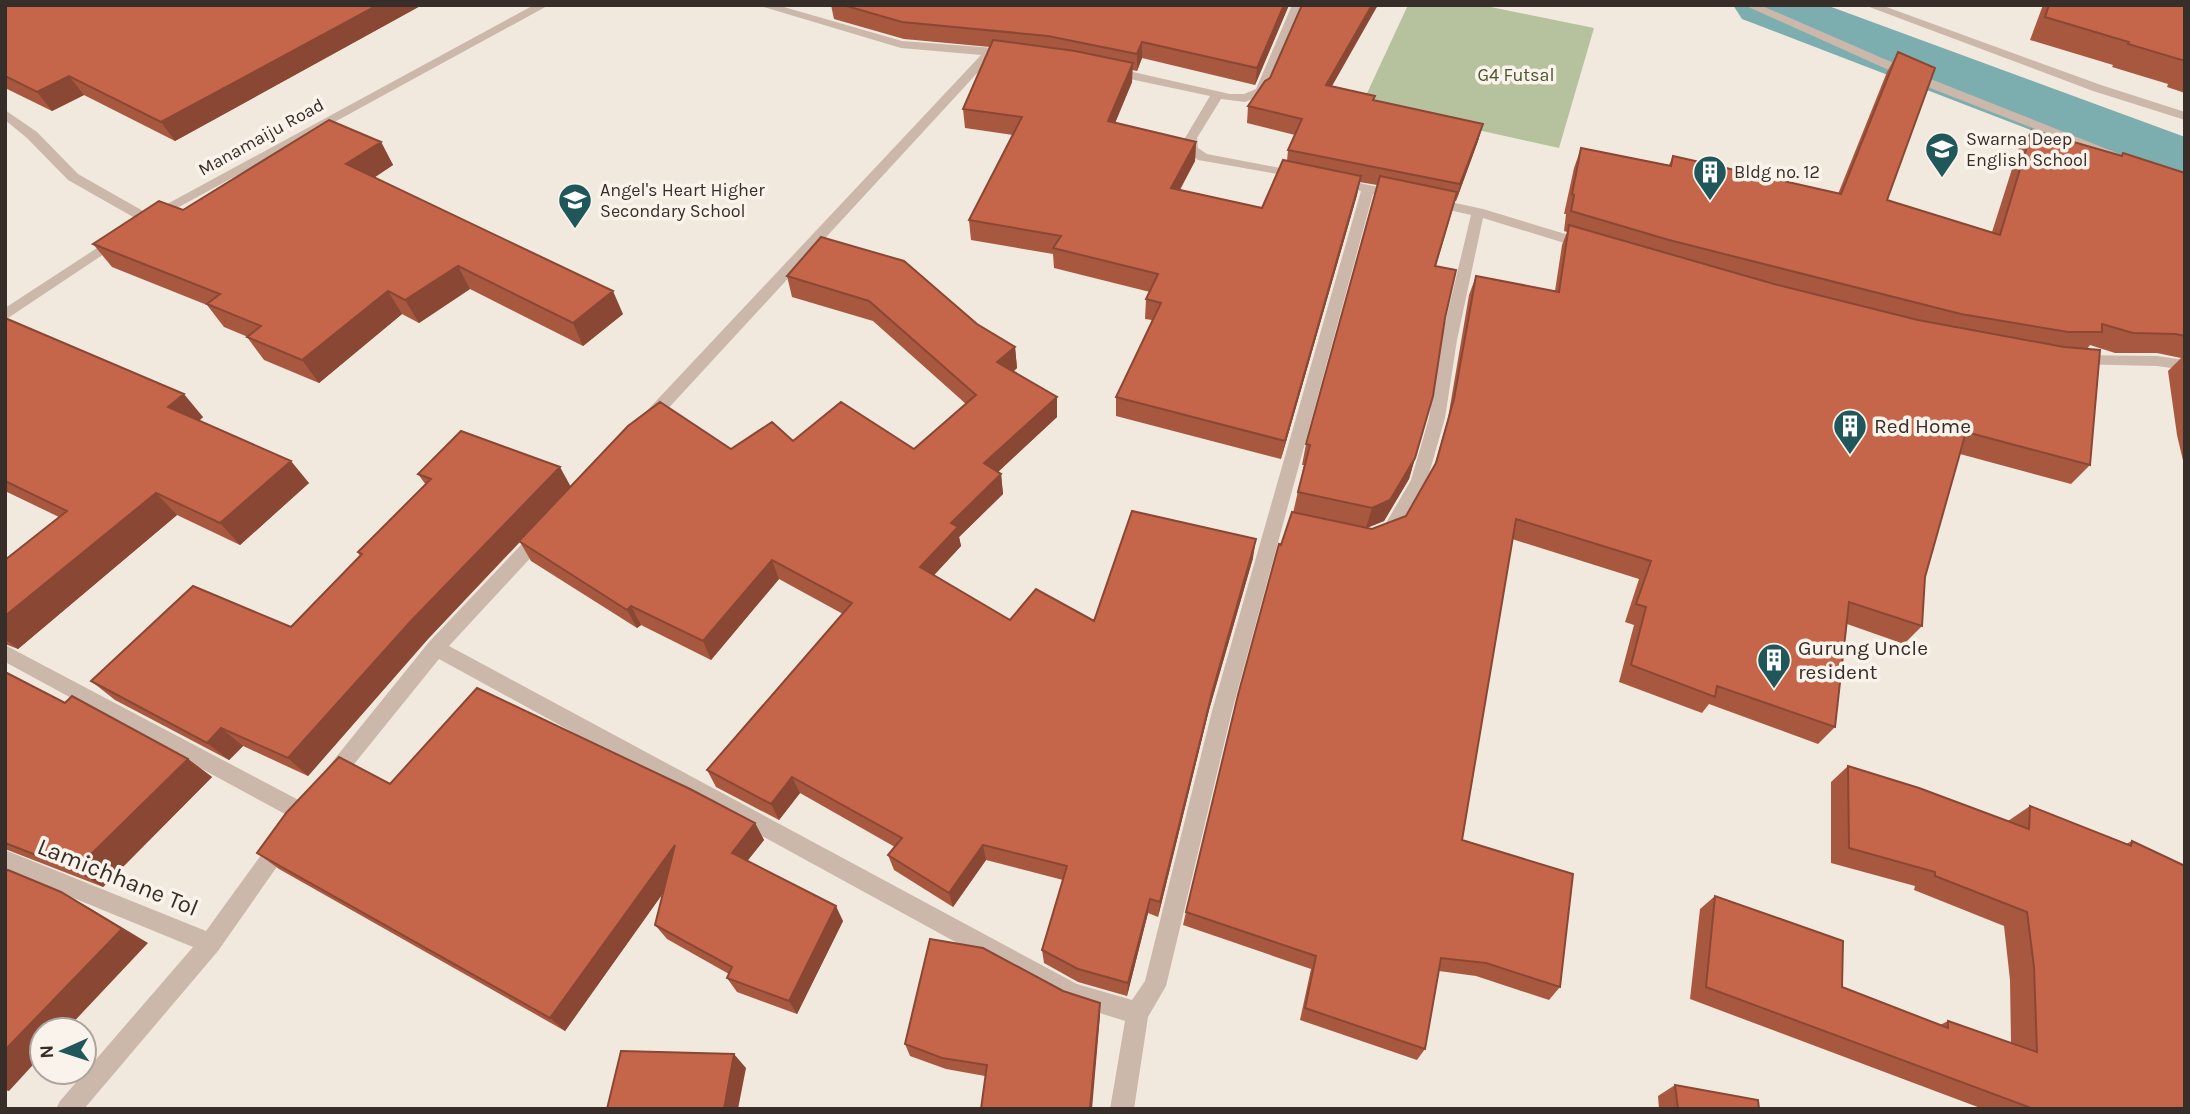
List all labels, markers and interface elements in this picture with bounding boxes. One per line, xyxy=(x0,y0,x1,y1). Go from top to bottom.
park label: G4 Futsal xyxy=(1478,64,1555,86)
street label: Manamaiju Road xyxy=(194,93,328,181)
place label: Swarna Deep English School xyxy=(1966,128,2088,171)
school or university icon: Swarna Deep English School xyxy=(1923,130,1961,179)
building icon: Bldg no. 12 xyxy=(1691,153,1729,202)
place label: Bldg no. 12 xyxy=(1734,161,1820,183)
place label: Angel's Heart Higher Secondary School xyxy=(600,179,765,222)
school or university icon: Angel's Heart Higher Secondary School xyxy=(556,181,594,230)
building icon: Red Home xyxy=(1831,407,1869,456)
place label: Red Home xyxy=(1874,414,1971,438)
place label: Gurung Uncle resident xyxy=(1798,636,1928,684)
building icon: Gurung Uncle resident xyxy=(1755,641,1793,690)
street label: Lamichhane Tol xyxy=(33,832,203,922)
north arrow xyxy=(28,1016,98,1086)
text: N xyxy=(36,1044,58,1059)

